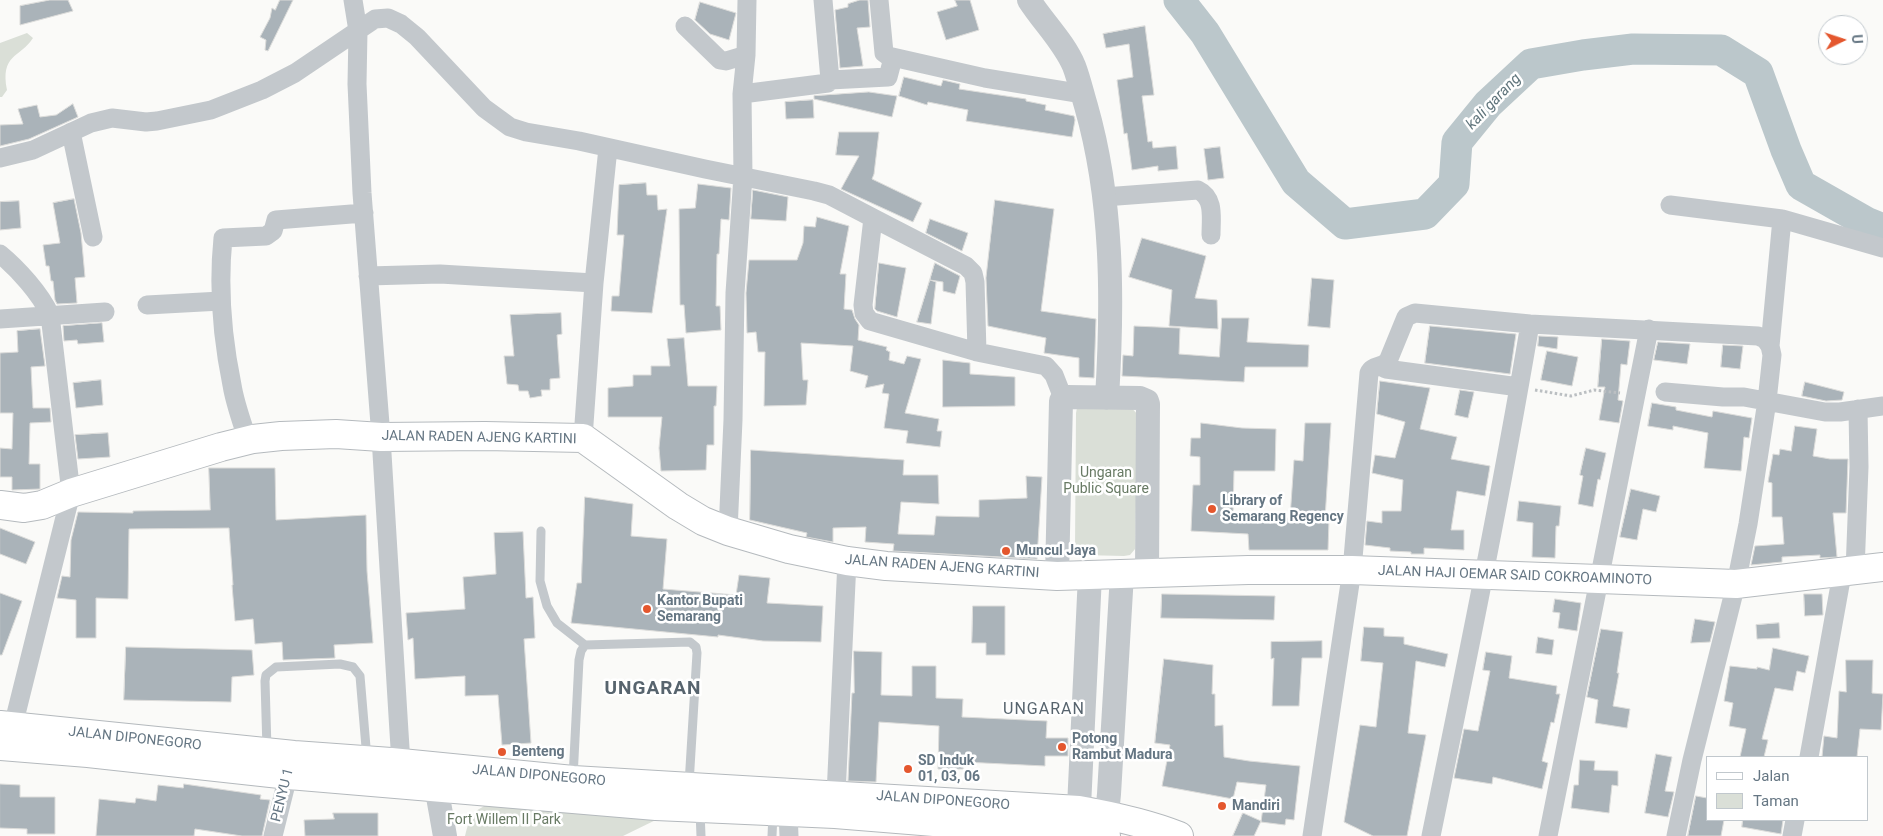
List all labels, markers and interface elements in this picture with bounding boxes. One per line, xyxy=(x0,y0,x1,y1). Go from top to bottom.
north arrow xyxy=(1818,15,1868,65)
text: U xyxy=(1849,34,1865,44)
water label: kali garang xyxy=(1463,70,1525,134)
street label: JALAN RADEN AJENG KARTINI xyxy=(381,428,577,448)
park label: Ungaran Public Square xyxy=(1063,465,1149,498)
place label: Library of Semarang Regency xyxy=(1222,493,1344,526)
marker: Library of Semarang Regency xyxy=(1206,503,1218,515)
place label: Muncul Jaya xyxy=(1016,543,1096,559)
marker: Muncul Jaya xyxy=(1000,545,1012,557)
street label: JALAN RADEN AJENG KARTINI xyxy=(844,552,1040,582)
street label: JALAN HAJI OEMAR SAID COKROAMINOTO xyxy=(1378,563,1652,589)
place label: Kantor Bupati Semarang xyxy=(657,593,743,626)
marker: Kantor Bupati Semarang xyxy=(641,603,653,615)
district label: UNGARAN xyxy=(604,678,702,700)
district label: UNGARAN xyxy=(1002,700,1086,720)
street label: JALAN DIPONEGORO xyxy=(68,724,202,754)
place label: Potong Rambut Madura xyxy=(1072,731,1172,764)
marker: Potong Rambut Madura xyxy=(1056,741,1068,753)
place label: Benteng xyxy=(512,744,564,760)
marker: Benteng xyxy=(496,746,508,758)
place label: SD Induk 01, 03, 06 xyxy=(918,753,980,786)
legend xyxy=(1706,756,1868,821)
street label: JALAN DIPONEGORO xyxy=(472,762,606,790)
marker: SD Induk 01, 03, 06 xyxy=(902,763,914,775)
street label: PENYU 1 xyxy=(268,766,298,824)
text: Jalan xyxy=(1753,767,1790,785)
street label: JALAN DIPONEGORO xyxy=(876,788,1010,814)
text: Taman xyxy=(1753,792,1799,810)
place label: Mandiri xyxy=(1232,798,1280,814)
marker: Mandiri xyxy=(1216,800,1228,812)
park label: Fort Willem II Park xyxy=(447,812,561,828)

